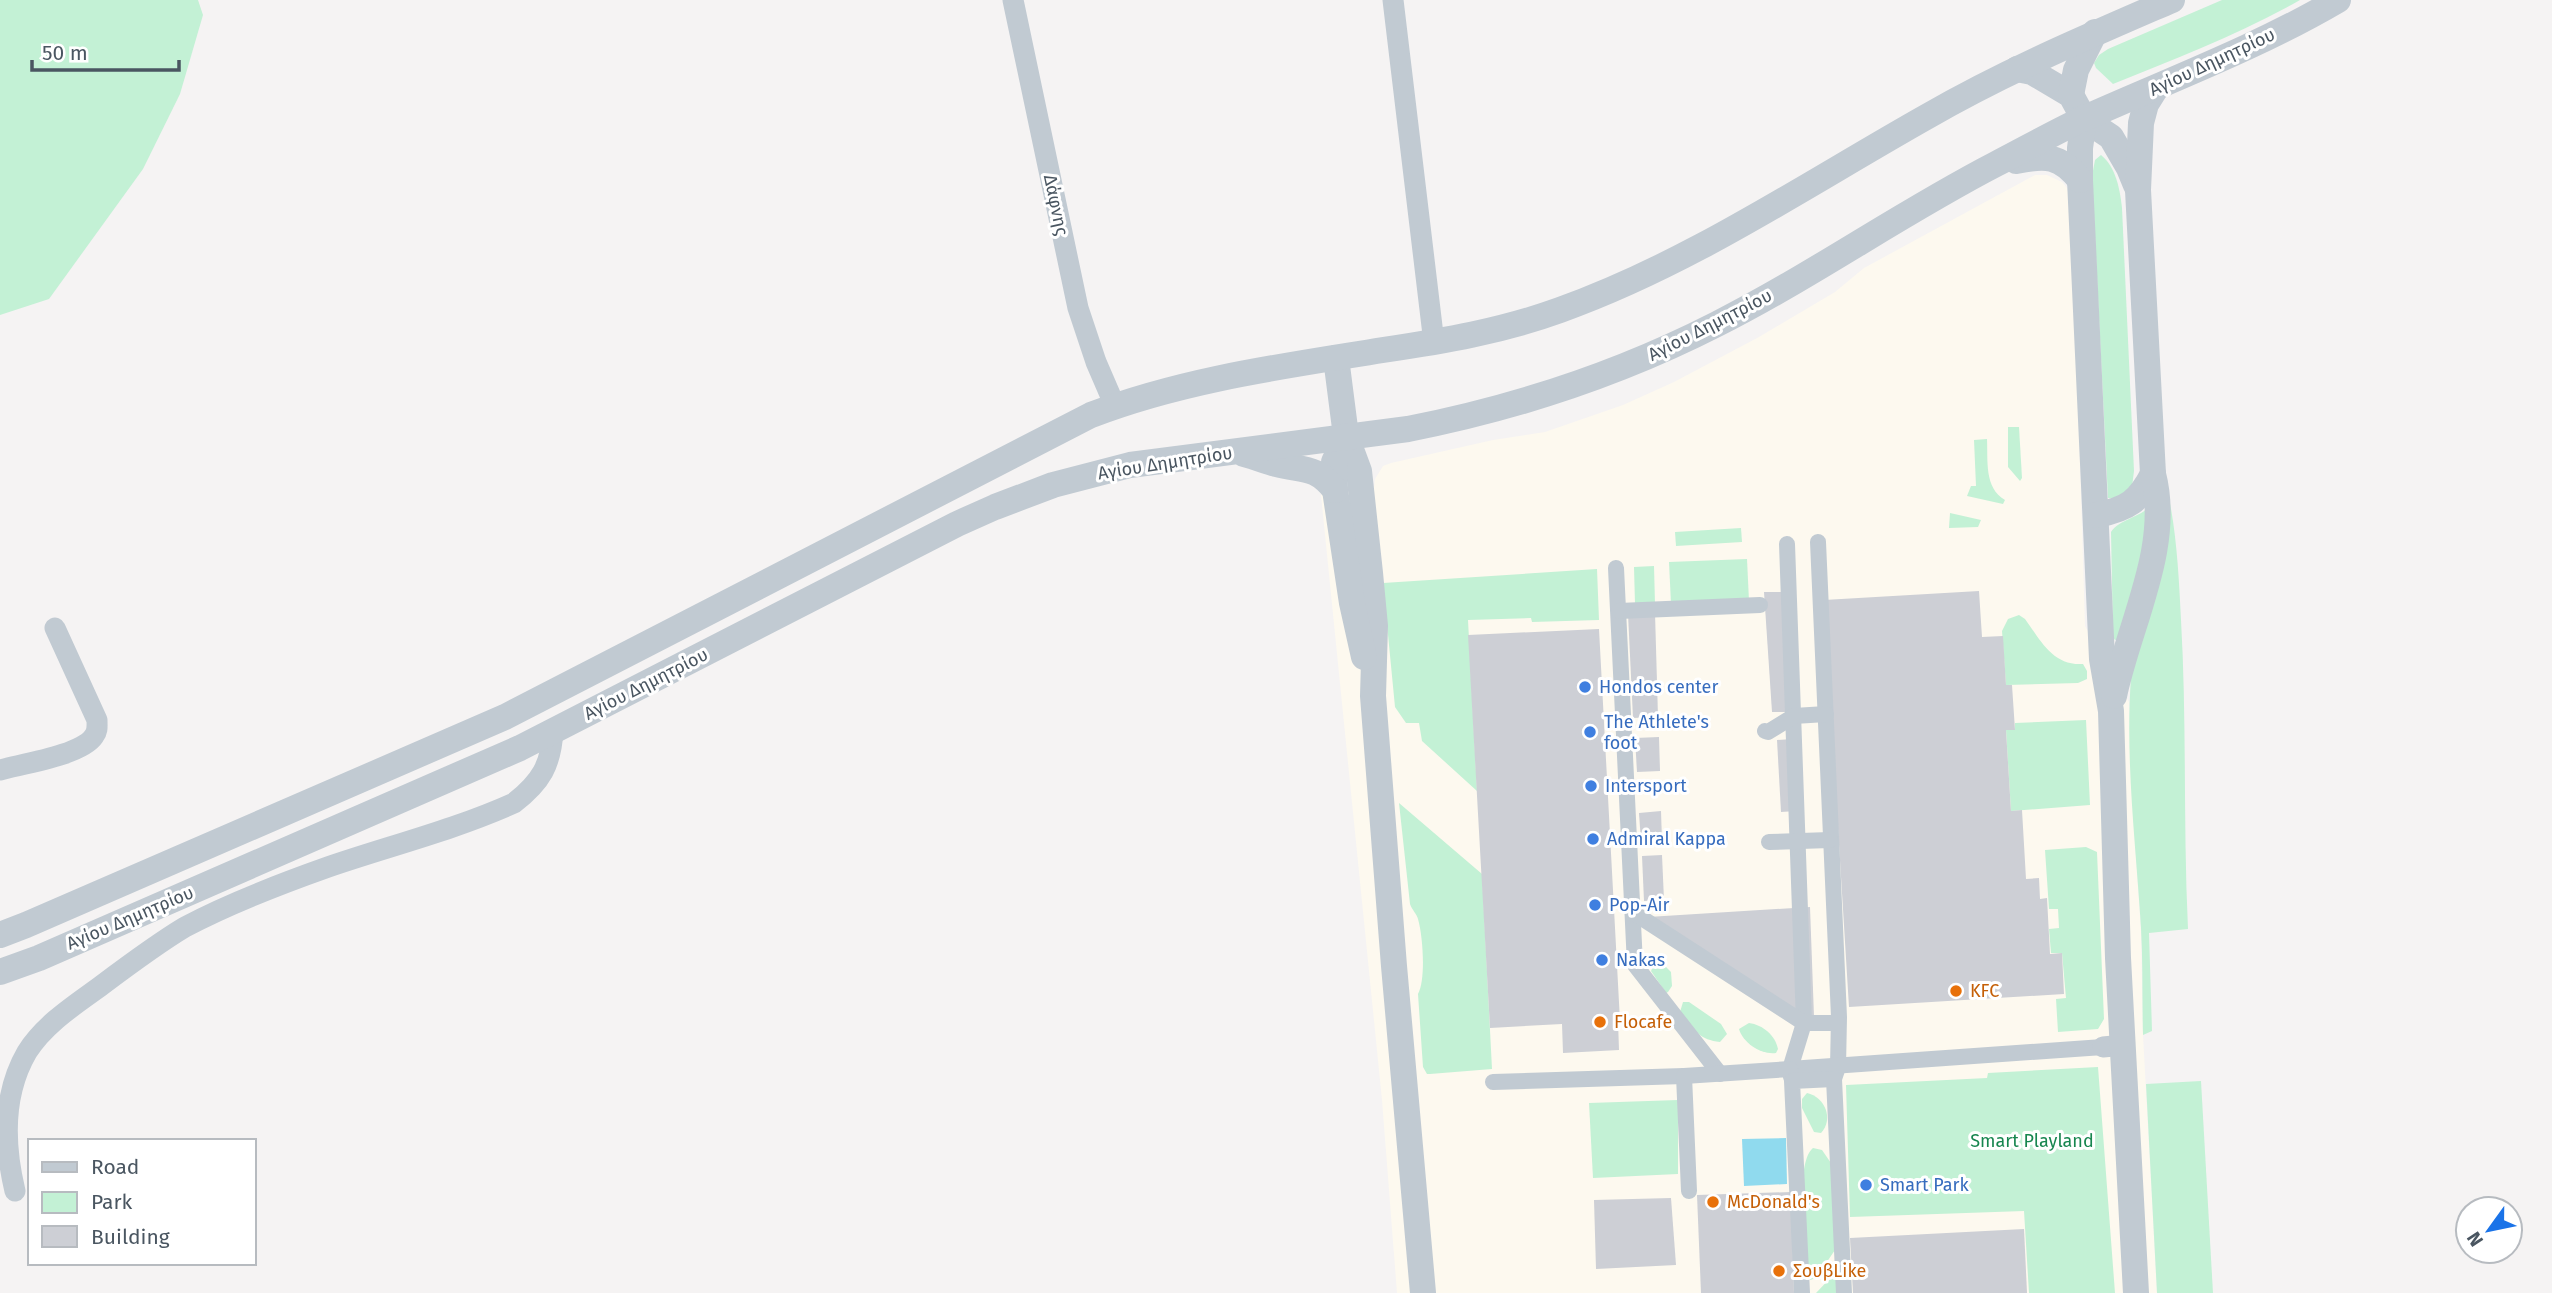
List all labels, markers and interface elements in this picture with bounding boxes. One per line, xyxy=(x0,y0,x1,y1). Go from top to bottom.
street label: Αγίου Δημητρίου xyxy=(2146,23,2278,101)
scale bar xyxy=(32,28,178,72)
text: 50 m xyxy=(42,40,88,66)
street label: Δάφνης xyxy=(1039,172,1073,238)
street label: Αγίου Δημητρίου xyxy=(1644,284,1776,366)
street label: Αγίου Δημητρίου xyxy=(1096,441,1234,485)
street label: Αγίου Δημητρίου xyxy=(580,643,712,725)
place label: Hondos center xyxy=(1599,676,1718,698)
marker: Hondos center xyxy=(1577,679,1593,695)
place label: The Athlete's foot xyxy=(1604,711,1709,754)
marker: The Athlete's foot xyxy=(1582,724,1598,740)
place label: Intersport xyxy=(1605,775,1687,797)
marker: Intersport xyxy=(1583,778,1599,794)
place label: Admiral Kappa xyxy=(1607,828,1726,850)
marker: Admiral Kappa xyxy=(1585,831,1601,847)
street label: Αγίου Δημητρίου xyxy=(63,881,197,955)
place label: Pop-Air xyxy=(1609,894,1670,916)
marker: Pop-Air xyxy=(1587,897,1603,913)
place label: Nakas xyxy=(1616,949,1665,971)
marker: Nakas xyxy=(1594,952,1610,968)
place label: KFC xyxy=(1970,980,1999,1002)
marker: KFC xyxy=(1948,983,1964,999)
place label: Flocafe xyxy=(1614,1011,1672,1033)
marker: Flocafe xyxy=(1592,1014,1608,1030)
park label: Smart Playland xyxy=(1970,1130,2094,1152)
legend xyxy=(28,1139,256,1265)
text: Road xyxy=(91,1154,139,1180)
place label: Smart Park xyxy=(1880,1174,1969,1196)
marker: Smart Park xyxy=(1858,1177,1874,1193)
text: Park xyxy=(91,1189,133,1215)
place label: McDonald's xyxy=(1727,1191,1820,1213)
marker: McDonald's xyxy=(1705,1194,1721,1210)
north arrow xyxy=(2454,1195,2524,1265)
text: Building xyxy=(91,1224,170,1250)
text: N xyxy=(2462,1227,2488,1251)
place label: ΣουβLike xyxy=(1793,1260,1866,1282)
marker: ΣουβLike xyxy=(1771,1263,1787,1279)

